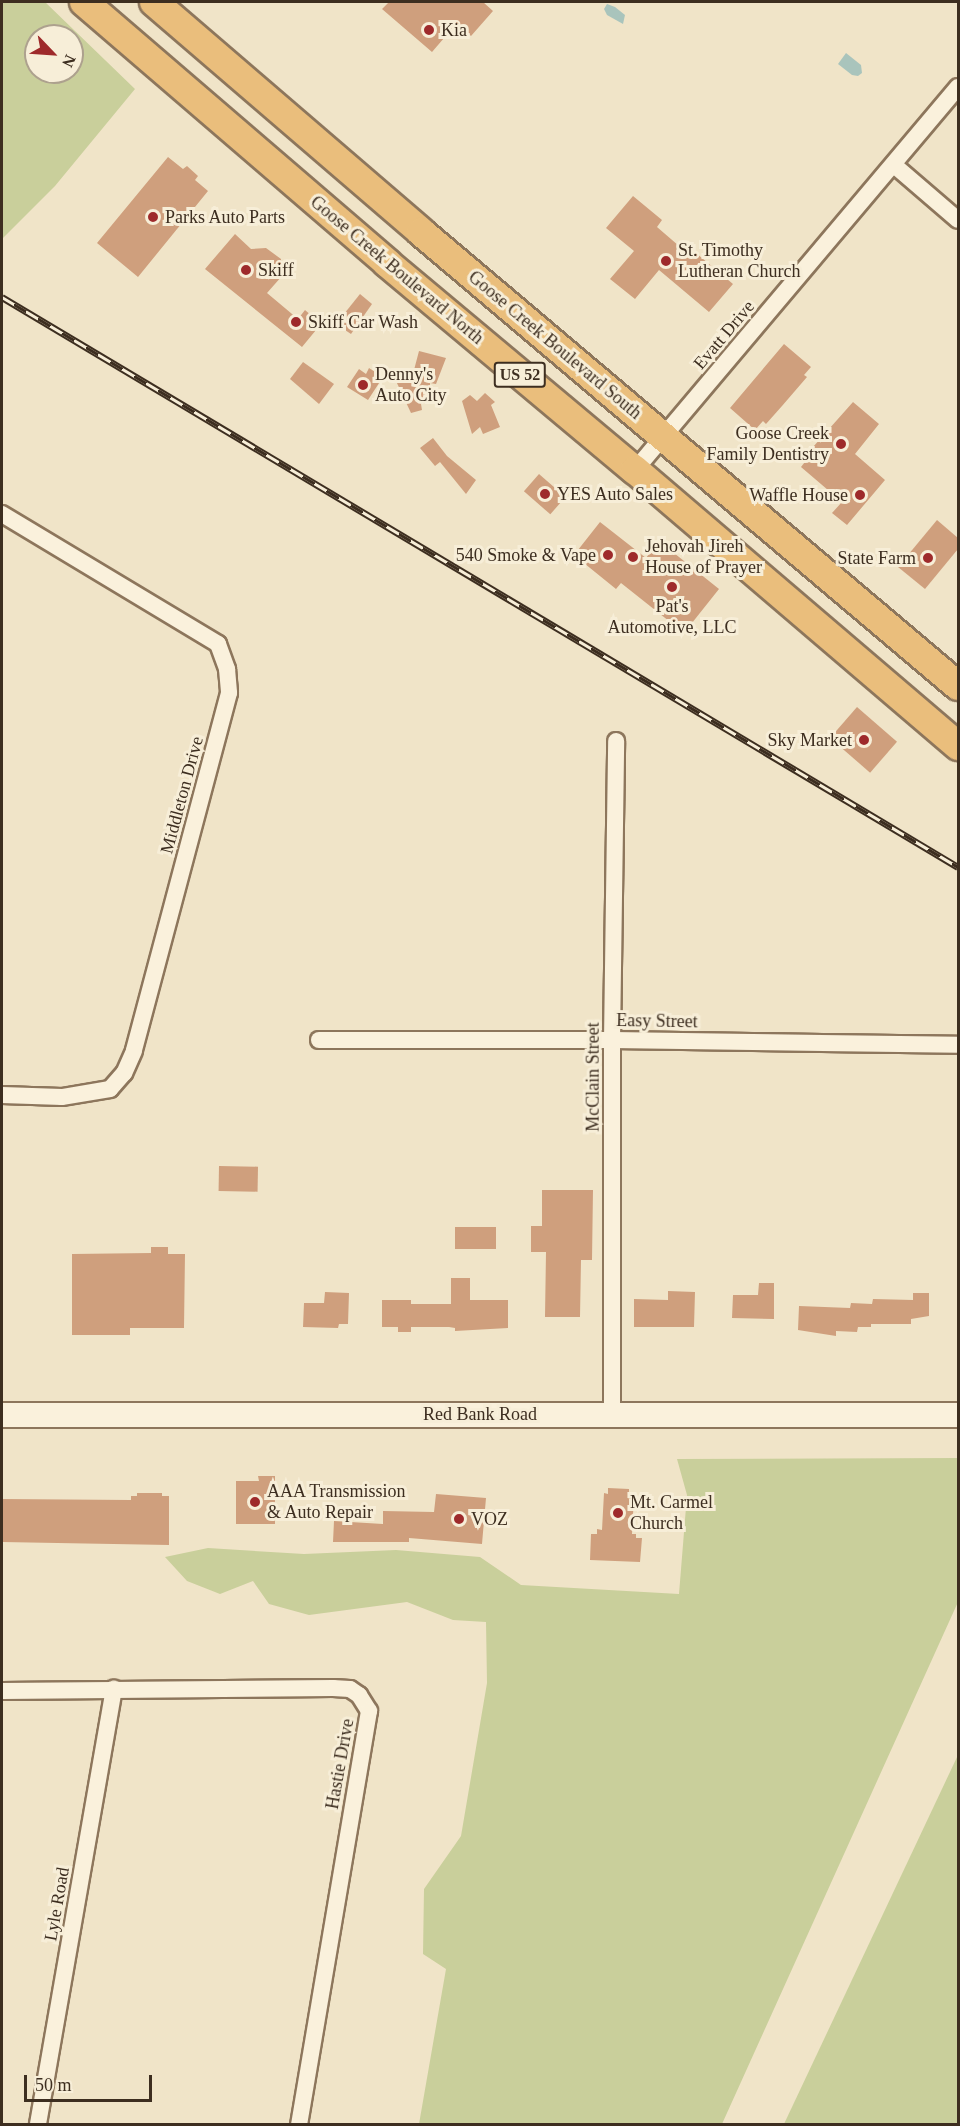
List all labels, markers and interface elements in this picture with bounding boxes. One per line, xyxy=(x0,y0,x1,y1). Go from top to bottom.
place label: Kia xyxy=(441,19,467,41)
marker: Kia xyxy=(422,23,436,37)
north arrow xyxy=(24,24,84,84)
text: N xyxy=(59,52,79,70)
street label: Goose Creek Boulevard North xyxy=(306,191,488,349)
place label: Parks Auto Parts xyxy=(165,206,286,228)
marker: Parks Auto Parts xyxy=(146,210,160,224)
place label: St. Timothy Lutheran Church xyxy=(678,240,800,282)
marker: St. Timothy Lutheran Church xyxy=(659,254,673,268)
place label: Skiff xyxy=(258,259,294,281)
marker: Skiff xyxy=(239,263,253,277)
street label: Goose Creek Boulevard South xyxy=(464,266,646,424)
street label: Evatt Drive xyxy=(689,296,759,374)
place label: Skiff Car Wash xyxy=(308,311,418,333)
marker: Skiff Car Wash xyxy=(289,315,303,329)
road number: US 52 xyxy=(493,362,547,388)
place label: Denny's Auto City xyxy=(375,364,447,406)
marker: Denny's Auto City xyxy=(356,378,370,392)
place label: Goose Creek Family Dentistry xyxy=(707,423,829,466)
marker: Goose Creek Family Dentistry xyxy=(834,437,848,451)
place label: YES Auto Sales xyxy=(557,483,674,505)
place label: Waffle House xyxy=(749,484,848,506)
marker: YES Auto Sales xyxy=(538,487,552,501)
marker: Waffle House xyxy=(853,488,867,502)
place label: Jehovah Jireh House of Prayer xyxy=(645,536,762,578)
place label: 540 Smoke & Vape xyxy=(456,544,596,566)
place label: State Farm xyxy=(838,547,916,569)
marker: 540 Smoke & Vape xyxy=(601,548,615,562)
marker: Jehovah Jireh House of Prayer xyxy=(626,550,640,564)
marker: State Farm xyxy=(921,551,935,565)
marker: Pat's Automotive, LLC xyxy=(665,580,679,594)
place label: Pat's Automotive, LLC xyxy=(608,596,736,638)
place label: Sky Market xyxy=(768,729,852,751)
marker: Sky Market xyxy=(857,733,871,747)
street label: Middleton Drive xyxy=(156,734,208,856)
street label: Easy Street xyxy=(616,1009,698,1033)
street label: McClain Street xyxy=(582,1022,604,1132)
street label: Red Bank Road xyxy=(423,1403,537,1425)
place label: AAA Transmission & Auto Repair xyxy=(267,1481,407,1524)
place label: Mt. Carmel Church xyxy=(630,1492,713,1534)
marker: AAA Transmission & Auto Repair xyxy=(248,1495,262,1509)
marker: Mt. Carmel Church xyxy=(611,1506,625,1520)
place label: VOZ xyxy=(471,1508,508,1530)
marker: VOZ xyxy=(452,1512,466,1526)
street label: Hastie Drive xyxy=(321,1717,359,1811)
street label: Lyle Road xyxy=(40,1865,74,1943)
scale bar xyxy=(27,2063,154,2101)
text: 50 m xyxy=(35,2075,72,2095)

